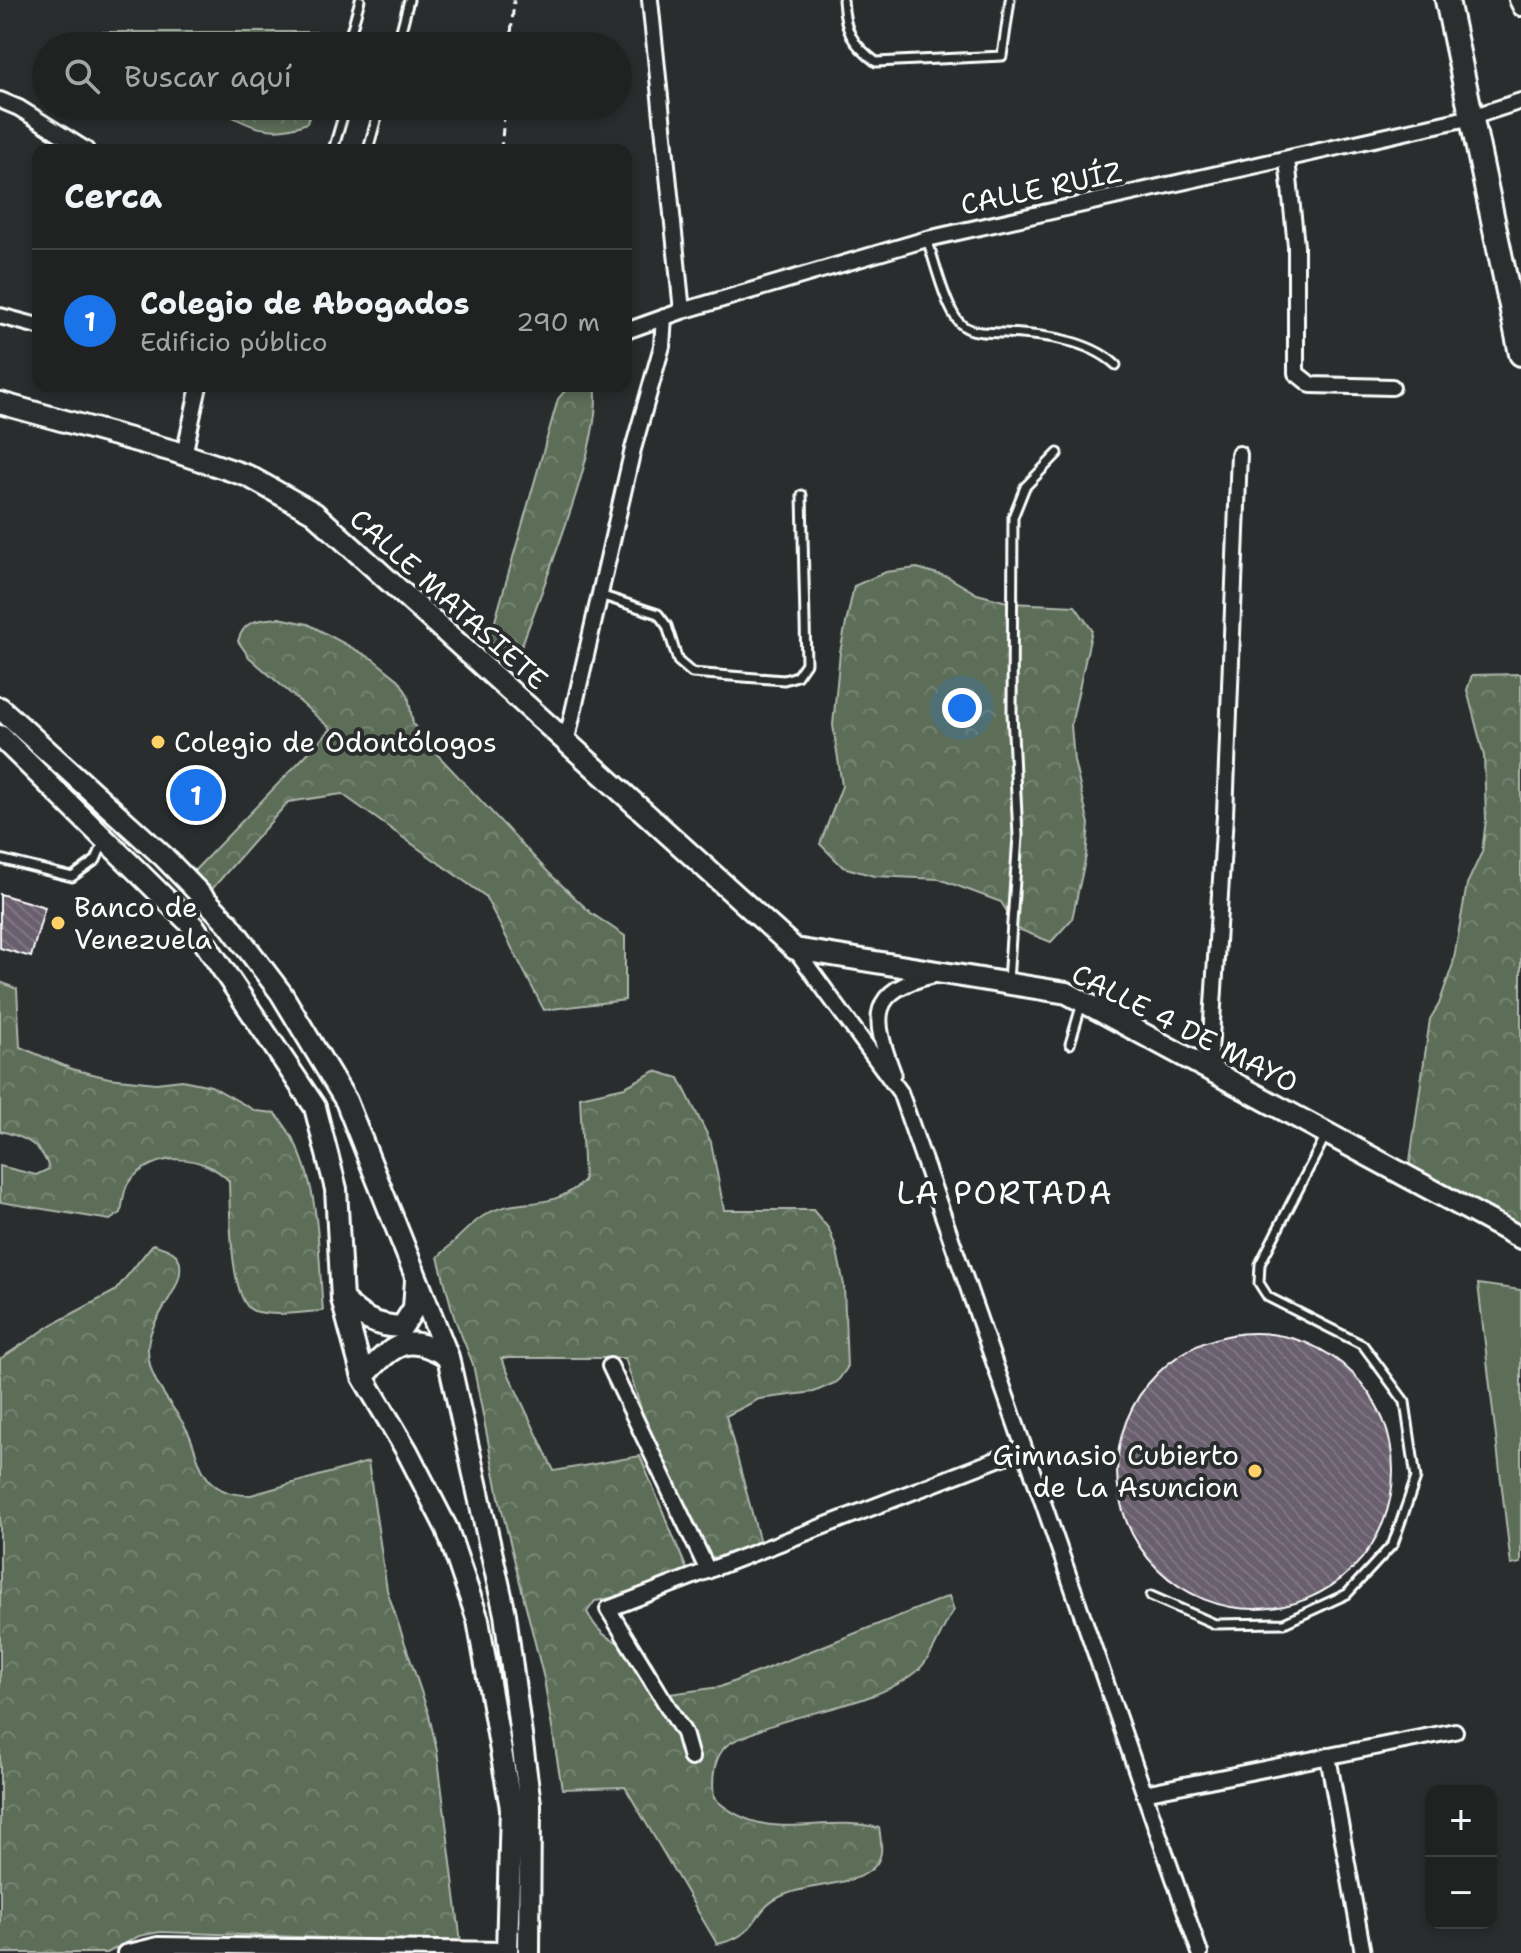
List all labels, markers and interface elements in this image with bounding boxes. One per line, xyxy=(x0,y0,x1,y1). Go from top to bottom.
search box xyxy=(32,32,632,120)
icon: search xyxy=(60,54,104,98)
text: Buscar aquí xyxy=(124,56,292,97)
street label: CALLE RUÍZ xyxy=(957,152,1125,224)
text: Cerca xyxy=(64,173,162,219)
text: Colegio de Abogados xyxy=(140,283,469,324)
text: 1 xyxy=(84,304,96,339)
text: 290 m xyxy=(516,304,600,339)
text: Edificio público xyxy=(140,324,327,359)
street label: CALLE MATASIETE xyxy=(342,500,556,698)
your location xyxy=(942,688,982,728)
place label: Colegio de Odontólogos xyxy=(174,723,497,761)
marker: Colegio de Odontólogos xyxy=(149,733,167,751)
pin: 1 xyxy=(170,765,222,825)
place label: Banco de Venezuela xyxy=(74,888,212,958)
marker: Banco de Venezuela xyxy=(49,914,67,932)
street label: CALLE 4 DE MAYO xyxy=(1065,954,1305,1102)
district label: LA PORTADA xyxy=(896,1171,1114,1214)
place label: Gimnasio Cubierto de La Asuncion xyxy=(993,1436,1239,1506)
marker: Gimnasio Cubierto de La Asuncion xyxy=(1246,1462,1264,1480)
map controls xyxy=(1425,1785,1497,1929)
button: + xyxy=(1425,1785,1497,1857)
button: − xyxy=(1425,1857,1497,1929)

